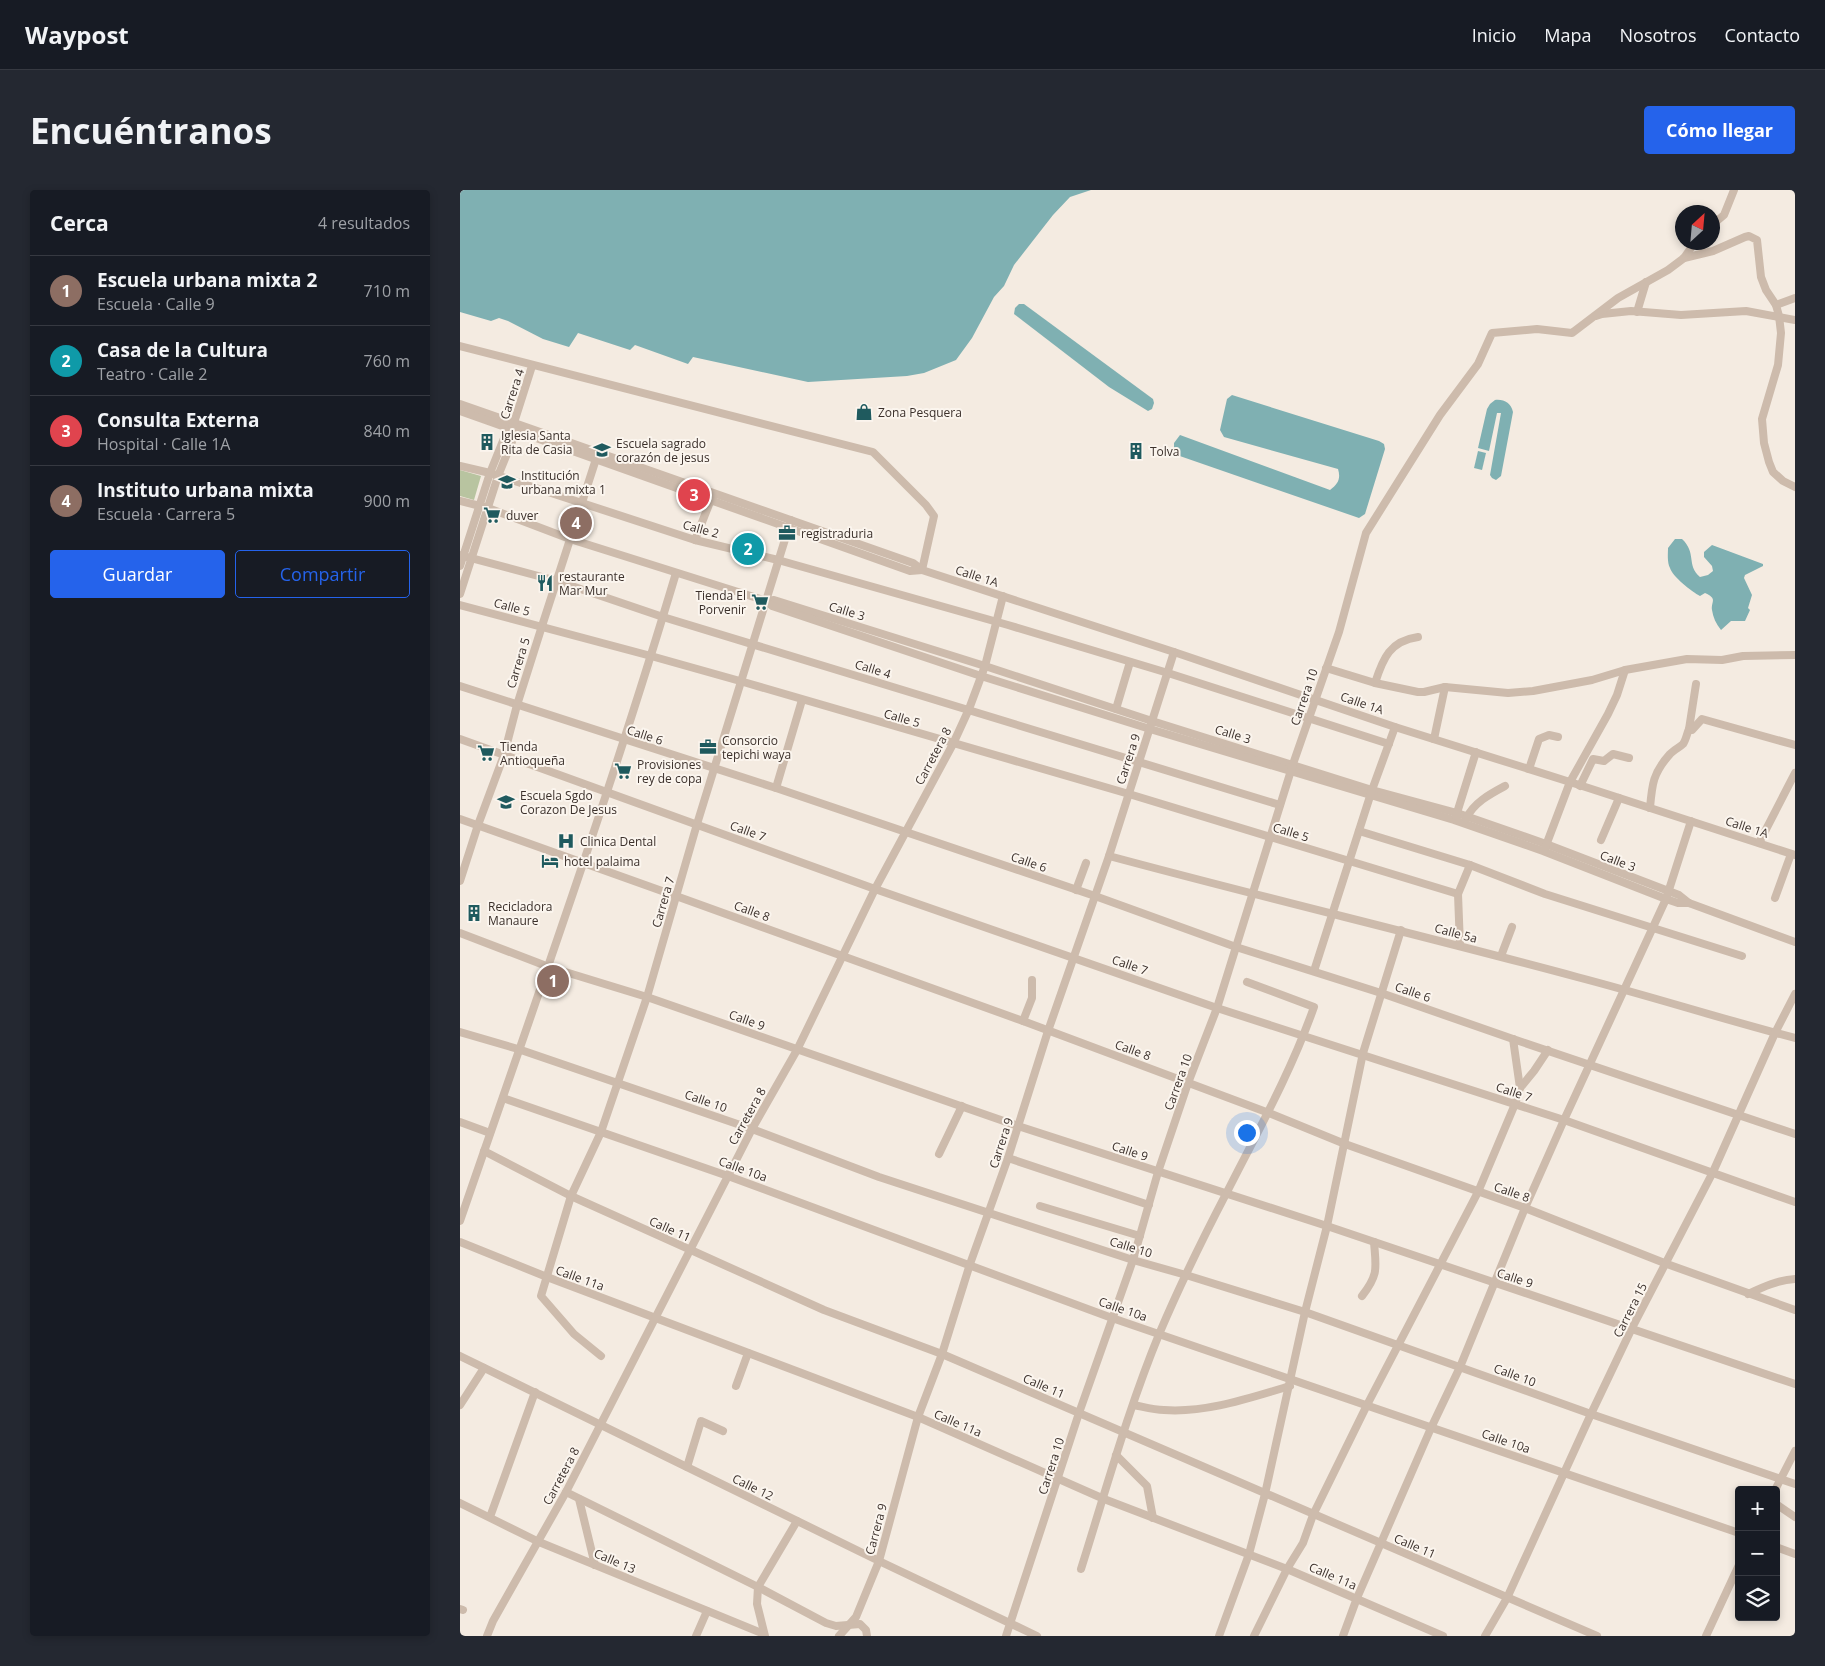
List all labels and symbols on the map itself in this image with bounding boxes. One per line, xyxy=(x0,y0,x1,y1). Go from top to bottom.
north arrow xyxy=(1675,205,1720,250)
street label: Carrera 4 xyxy=(496,366,528,422)
shop icon: Zona Pesquera xyxy=(854,402,874,422)
place label: Zona Pesquera xyxy=(878,404,962,421)
place label: Iglesia Santa Rita de Casia xyxy=(501,427,572,458)
building icon: Iglesia Santa Rita de Casia xyxy=(477,432,497,452)
place label: Escuela sagrado corazón de jesus xyxy=(616,435,710,466)
school or university icon: Escuela sagrado corazón de jesus xyxy=(592,440,612,460)
building icon: Tolva xyxy=(1126,441,1146,461)
place label: Tolva xyxy=(1150,443,1180,460)
place label: Institución urbana mixta 1 xyxy=(521,467,606,498)
school or university icon: Institución urbana mixta 1 xyxy=(497,472,517,492)
pin: 3 xyxy=(678,476,710,514)
pin: 4 xyxy=(560,504,592,542)
supermarket icon: duver xyxy=(482,505,502,525)
place label: duver xyxy=(506,507,538,524)
street label: Calle 2 xyxy=(681,516,721,542)
office icon: registraduria xyxy=(777,523,797,543)
place label: registraduria xyxy=(801,525,873,542)
pin: 2 xyxy=(732,530,764,568)
street label: Calle 1A xyxy=(953,561,1001,591)
place label: restaurante Mar Mur xyxy=(559,568,625,599)
restaurant icon: restaurante Mar Mur xyxy=(535,573,555,593)
place label: Tienda El Porvenir xyxy=(695,587,746,618)
supermarket icon: Tienda El Porvenir xyxy=(750,592,770,612)
street label: Calle 5 xyxy=(492,594,532,620)
street label: Calle 3 xyxy=(827,597,867,625)
street label: Carrera 5 xyxy=(502,635,534,691)
street label: Calle 4 xyxy=(853,655,893,683)
street label: Carrera 10 xyxy=(1286,666,1322,728)
street label: Calle 1A xyxy=(1338,688,1386,718)
street label: Calle 5 xyxy=(882,705,922,731)
street label: Calle 3 xyxy=(1213,720,1253,748)
street label: Calle 6 xyxy=(625,721,665,749)
street label: Carretera 8 xyxy=(911,724,955,788)
street label: Carrera 9 xyxy=(1112,731,1144,787)
place label: Consorcio tepichi waya xyxy=(722,732,791,763)
office icon: Consorcio tepichi waya xyxy=(698,737,718,757)
place label: Tienda Antioqueña xyxy=(500,738,565,769)
supermarket icon: Tienda Antioqueña xyxy=(476,743,496,763)
place label: Provisiones rey de copa xyxy=(637,756,702,787)
supermarket icon: Provisiones rey de copa xyxy=(613,761,633,781)
place label: Escuela Sgdo Corazon De Jesus xyxy=(520,787,617,818)
school or university icon: Escuela Sgdo Corazon De Jesus xyxy=(496,792,516,812)
street label: Calle 1A xyxy=(1723,812,1771,842)
street label: Calle 7 xyxy=(728,817,768,845)
street label: Calle 5 xyxy=(1271,818,1311,846)
hospital icon: Clinica Dental xyxy=(556,831,576,851)
place label: Clinica Dental xyxy=(580,833,656,850)
street label: Calle 3 xyxy=(1598,846,1638,876)
street label: Calle 6 xyxy=(1009,848,1049,876)
hotel icon: hotel palaima xyxy=(540,851,560,871)
place label: hotel palaima xyxy=(564,853,640,870)
street label: Carrera 7 xyxy=(648,874,678,929)
street label: Calle 8 xyxy=(732,897,772,925)
place label: Recicladora Manaure xyxy=(488,898,553,929)
building icon: Recicladora Manaure xyxy=(464,903,484,923)
street label: Calle 5a xyxy=(1433,919,1479,947)
street label: Calle 7 xyxy=(1110,951,1150,979)
pin: 1 xyxy=(537,962,569,1000)
street label: Calle 6 xyxy=(1393,978,1433,1006)
street label: Calle 9 xyxy=(727,1006,767,1034)
street label: Calle 8 xyxy=(1113,1036,1153,1064)
street label: Carrera 10 xyxy=(1160,1051,1196,1113)
street label: Calle 7 xyxy=(1494,1078,1534,1106)
street label: Carretera 8 xyxy=(724,1084,770,1148)
street label: Calle 10 xyxy=(682,1086,730,1116)
street label: Carrera 9 xyxy=(985,1115,1017,1171)
your location xyxy=(1234,1120,1260,1146)
street label: Calle 9 xyxy=(1110,1137,1150,1165)
street label: Calle 10a xyxy=(716,1152,770,1186)
street label: Calle 8 xyxy=(1492,1178,1532,1206)
street label: Calle 11 xyxy=(647,1212,693,1246)
street label: Calle 10 xyxy=(1108,1232,1155,1262)
street label: Calle 11a xyxy=(553,1261,607,1295)
street label: Calle 9 xyxy=(1495,1264,1535,1292)
street label: Carrera 15 xyxy=(1609,1280,1651,1340)
street label: Calle 10a xyxy=(1096,1293,1150,1325)
street label: Calle 10 xyxy=(1491,1360,1539,1391)
street label: Calle 11 xyxy=(1020,1370,1068,1402)
street label: Calle 11a xyxy=(931,1405,985,1441)
street label: Calle 10a xyxy=(1479,1425,1533,1457)
street label: Carrera 10 xyxy=(1034,1435,1068,1497)
street label: Carretera 8 xyxy=(539,1444,583,1508)
street label: Calle 12 xyxy=(730,1470,777,1504)
street label: Carrera 9 xyxy=(861,1501,891,1556)
street label: Calle 11 xyxy=(1391,1530,1439,1562)
street label: Calle 13 xyxy=(591,1545,639,1577)
street label: Calle 11a xyxy=(1306,1558,1360,1594)

